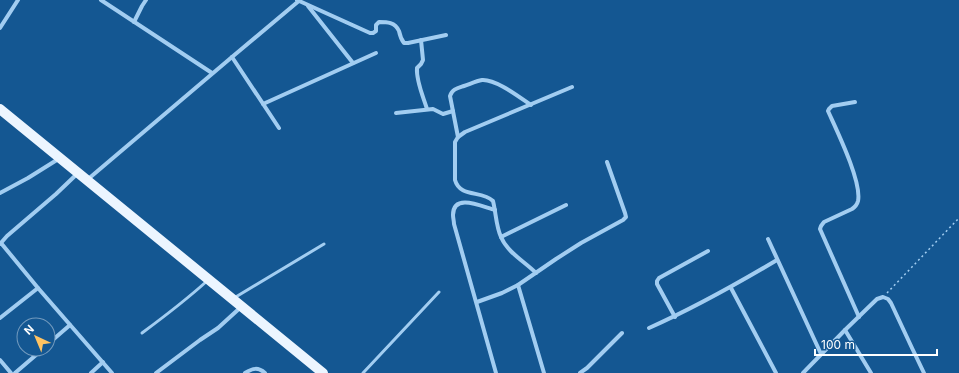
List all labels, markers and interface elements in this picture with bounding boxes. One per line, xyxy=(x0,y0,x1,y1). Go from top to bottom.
north arrow xyxy=(16,317,56,357)
text: N xyxy=(21,322,37,338)
scale bar xyxy=(815,331,937,357)
text: 100 m xyxy=(821,337,855,352)

